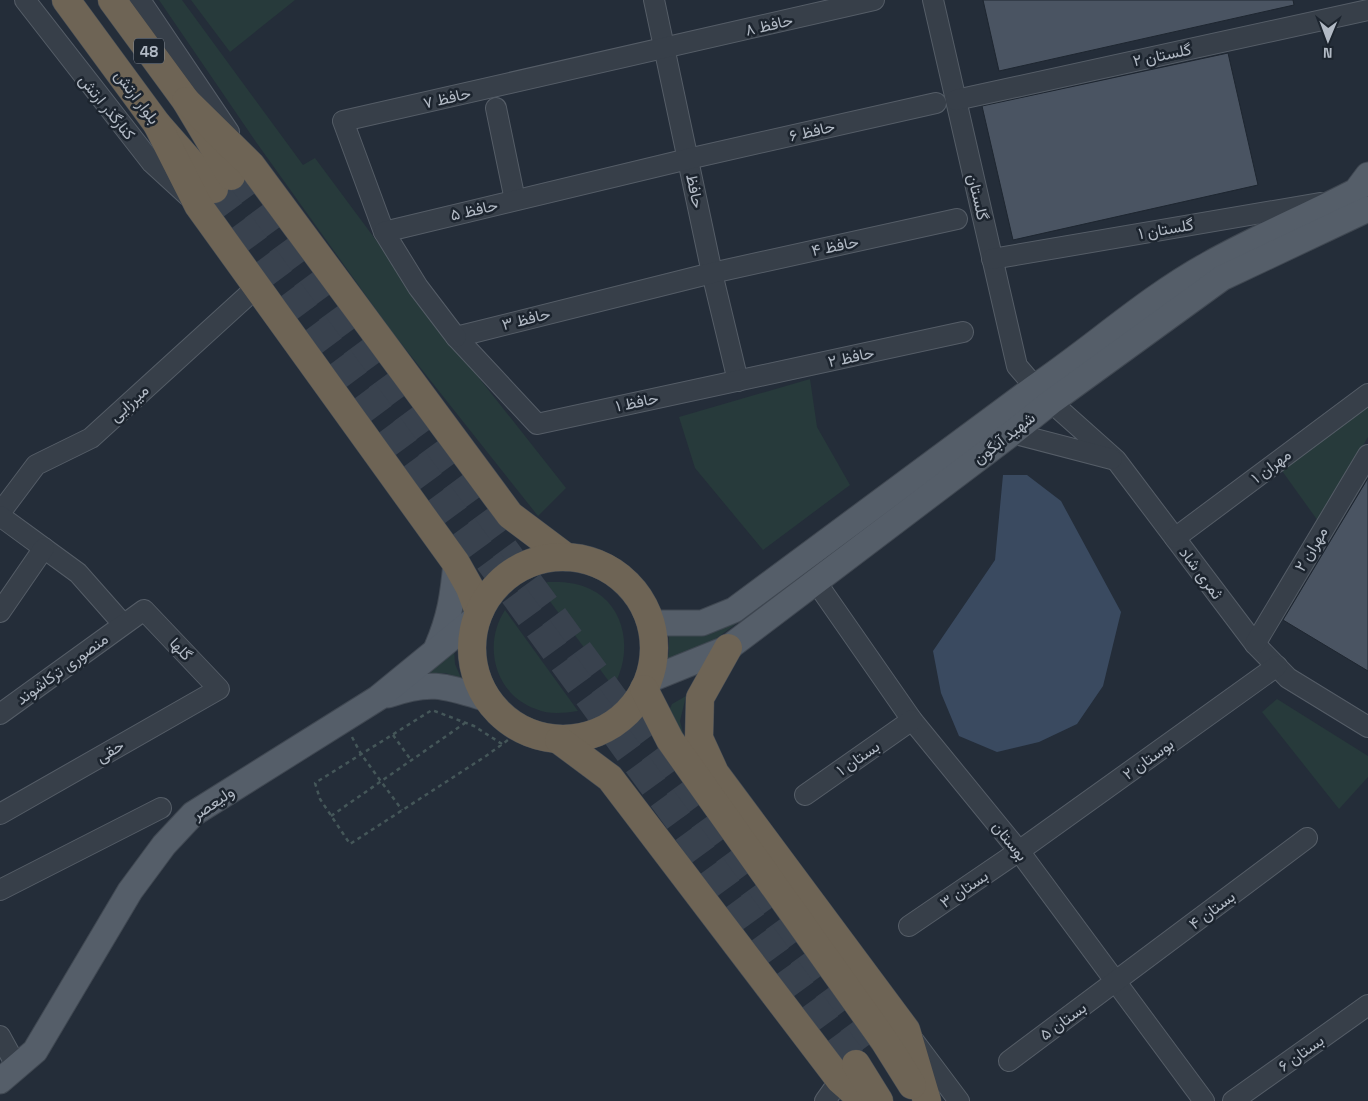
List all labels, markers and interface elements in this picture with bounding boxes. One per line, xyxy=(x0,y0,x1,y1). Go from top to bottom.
street label: حافظ ۸ xyxy=(743,9,795,41)
north arrow xyxy=(1303,15,1353,65)
road number: 48 xyxy=(134,38,164,64)
street label: گلستان ۲ xyxy=(1131,39,1193,71)
text: N xyxy=(1323,44,1333,62)
street label: بلوار ارتش xyxy=(110,66,164,128)
street label: کنارگذر ارتش xyxy=(74,70,140,144)
street label: حافظ ۷ xyxy=(421,82,473,114)
street label: حافظ ۶ xyxy=(787,115,837,146)
street label: حافظ xyxy=(681,172,709,210)
street label: گلستان xyxy=(963,172,993,222)
street label: حافظ ۵ xyxy=(448,194,500,226)
street label: گلستان ۱ xyxy=(1137,214,1195,244)
street label: حافظ ۴ xyxy=(809,231,861,261)
street label: حافظ ۳ xyxy=(500,303,553,335)
street label: حافظ ۲ xyxy=(826,342,876,372)
street label: میرزایی xyxy=(105,380,153,426)
street label: حافظ ۱ xyxy=(614,387,661,417)
street label: شهید آبگون xyxy=(969,407,1039,469)
street label: ۱ مهران xyxy=(1247,444,1295,488)
street label: مهران ۲ xyxy=(1289,523,1333,575)
street label: ثمری شاد xyxy=(1175,543,1228,603)
street label: منصوری ترکاشوند xyxy=(12,628,112,710)
street label: گلها xyxy=(165,633,197,665)
street label: بوستان ۲ xyxy=(1118,733,1178,785)
street label: حقی xyxy=(92,735,128,767)
street label: بستان ۱ xyxy=(832,736,884,780)
street label: ولیعصر xyxy=(187,781,238,825)
street label: بوستان xyxy=(987,817,1033,865)
street label: بستان ۳ xyxy=(936,865,992,913)
street label: بستان ۴ xyxy=(1185,886,1239,934)
street label: بستان ۵ xyxy=(1035,997,1091,1045)
street label: بستان ۶ xyxy=(1274,1030,1328,1076)

